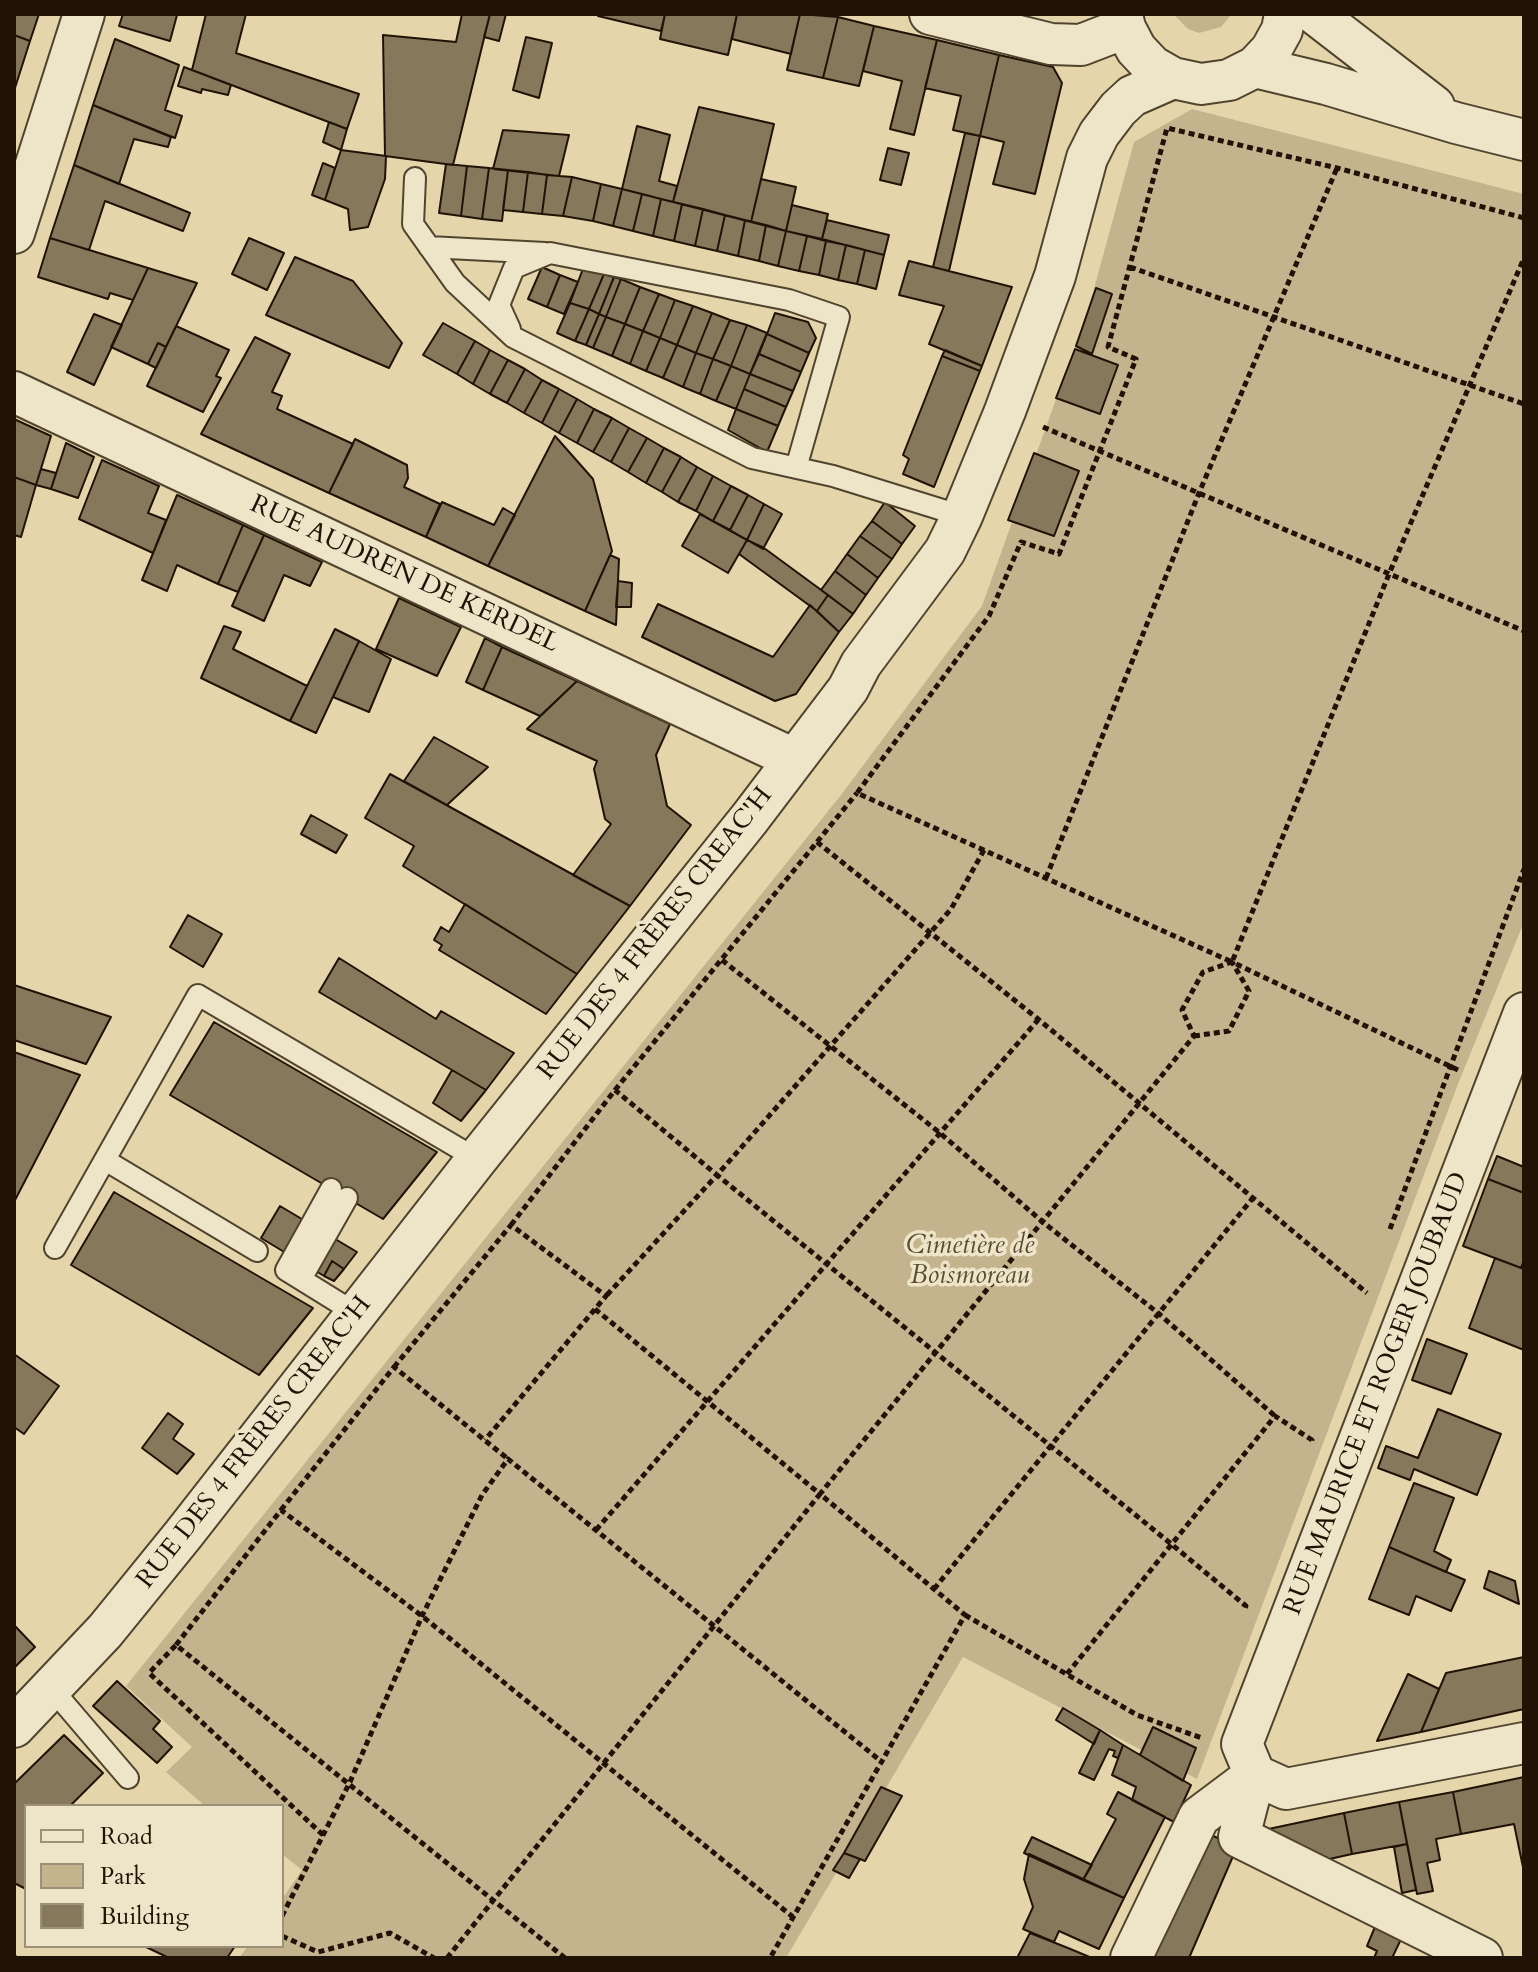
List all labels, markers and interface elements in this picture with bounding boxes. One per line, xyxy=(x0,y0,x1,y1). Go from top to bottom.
street label: RUE AUDREN DE KERDEL xyxy=(245,490,563,660)
street label: RUE DES 4 FRÈRES CREAC'H xyxy=(532,782,780,1086)
street label: RUE MAURICE ET ROGER JOUBAUD xyxy=(1278,1168,1476,1620)
park label: Cimetière de Boismoreau xyxy=(906,1231,1034,1292)
street label: RUE DES 4 FRÈRES CREAC'H xyxy=(131,1291,379,1595)
legend xyxy=(24,1804,284,1948)
text: Road xyxy=(100,1820,153,1853)
text: Park xyxy=(100,1860,146,1893)
text: Building xyxy=(100,1900,189,1933)

